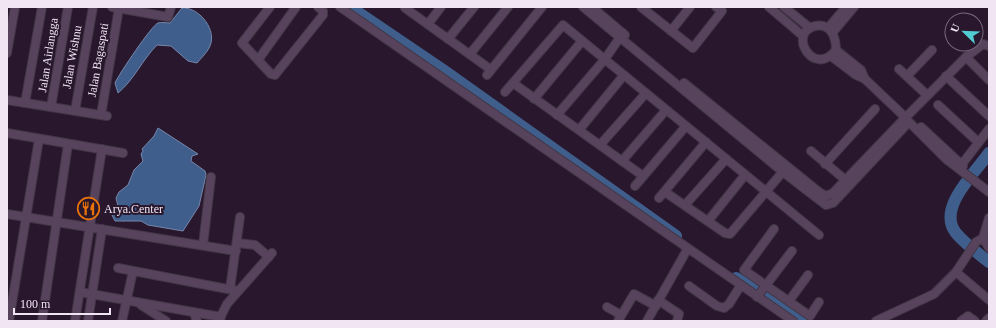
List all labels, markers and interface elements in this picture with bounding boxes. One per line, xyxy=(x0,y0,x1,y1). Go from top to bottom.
north arrow xyxy=(944,12,984,52)
street label: Jalan Airlangga xyxy=(35,16,61,93)
street label: Jalan Bagaspati xyxy=(85,21,112,98)
text: U xyxy=(948,22,962,34)
street label: Jalan Wishnu xyxy=(60,24,84,90)
restaurant icon: Arya.Center xyxy=(75,196,101,222)
place label: Arya.Center xyxy=(104,202,163,216)
scale bar xyxy=(14,290,110,316)
text: 100 m xyxy=(20,297,51,311)

